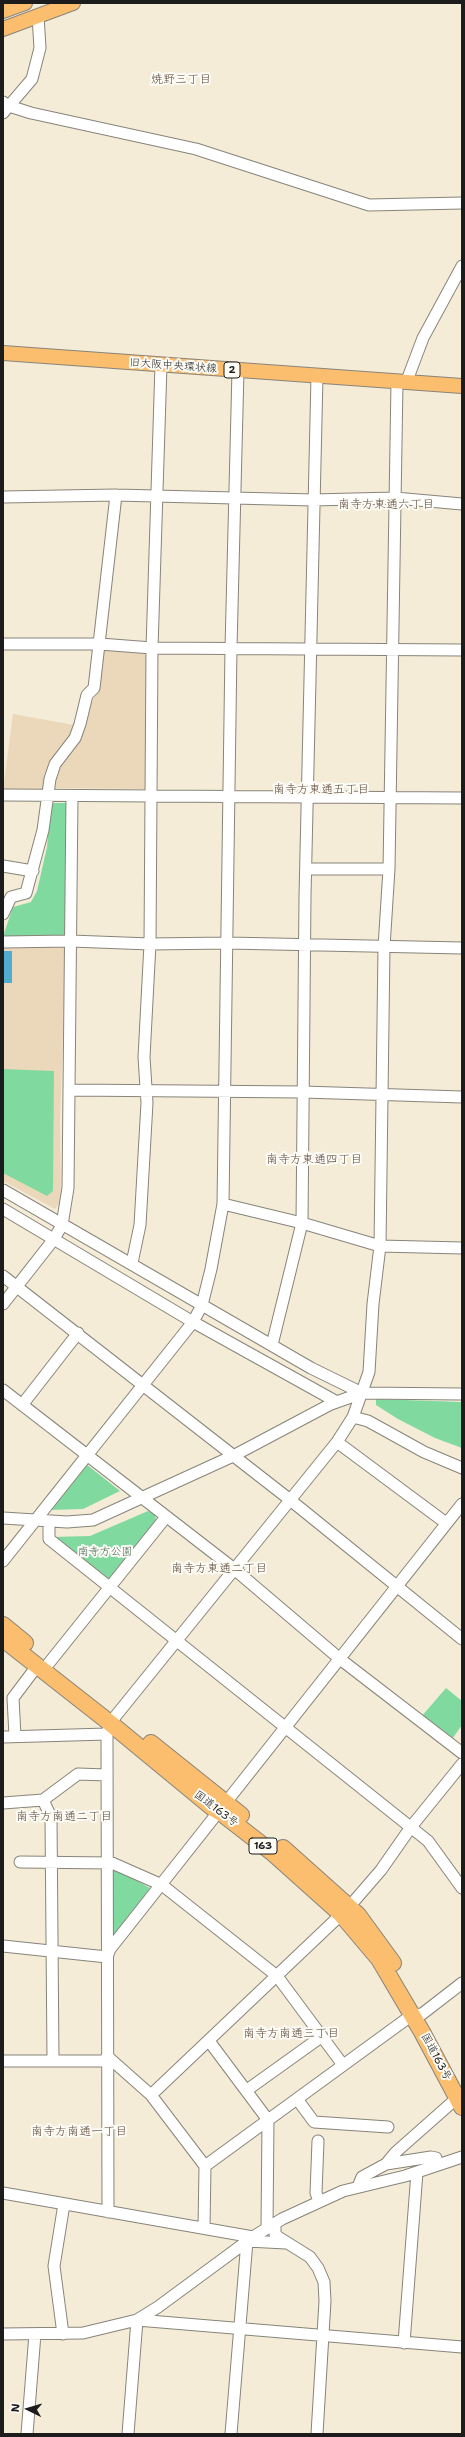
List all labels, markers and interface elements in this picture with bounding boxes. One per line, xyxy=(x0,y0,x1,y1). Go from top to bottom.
district label: 焼野三丁目 xyxy=(151,73,211,87)
street label: 旧大阪中央環状線 xyxy=(129,356,217,376)
road number: 2 xyxy=(224,362,240,378)
district label: 南寺方東通六丁目 xyxy=(338,498,434,512)
district label: 南寺方東通五丁目 xyxy=(273,783,369,797)
district label: 南寺方東通四丁目 xyxy=(266,1153,362,1167)
park label: 南寺方公園 xyxy=(78,1545,132,1559)
district label: 南寺方東通二丁目 xyxy=(171,1562,267,1576)
street label: 国道163号 xyxy=(191,1788,241,1830)
district label: 南寺方南通二丁目 xyxy=(16,1810,112,1824)
road number: 163 xyxy=(249,1838,277,1854)
district label: 南寺方南通三丁目 xyxy=(243,2027,339,2041)
street label: 国道163号 xyxy=(418,2031,454,2083)
district label: 南寺方南通一丁目 xyxy=(31,2125,127,2139)
north arrow xyxy=(8,2389,48,2429)
text: N xyxy=(8,2403,23,2413)

